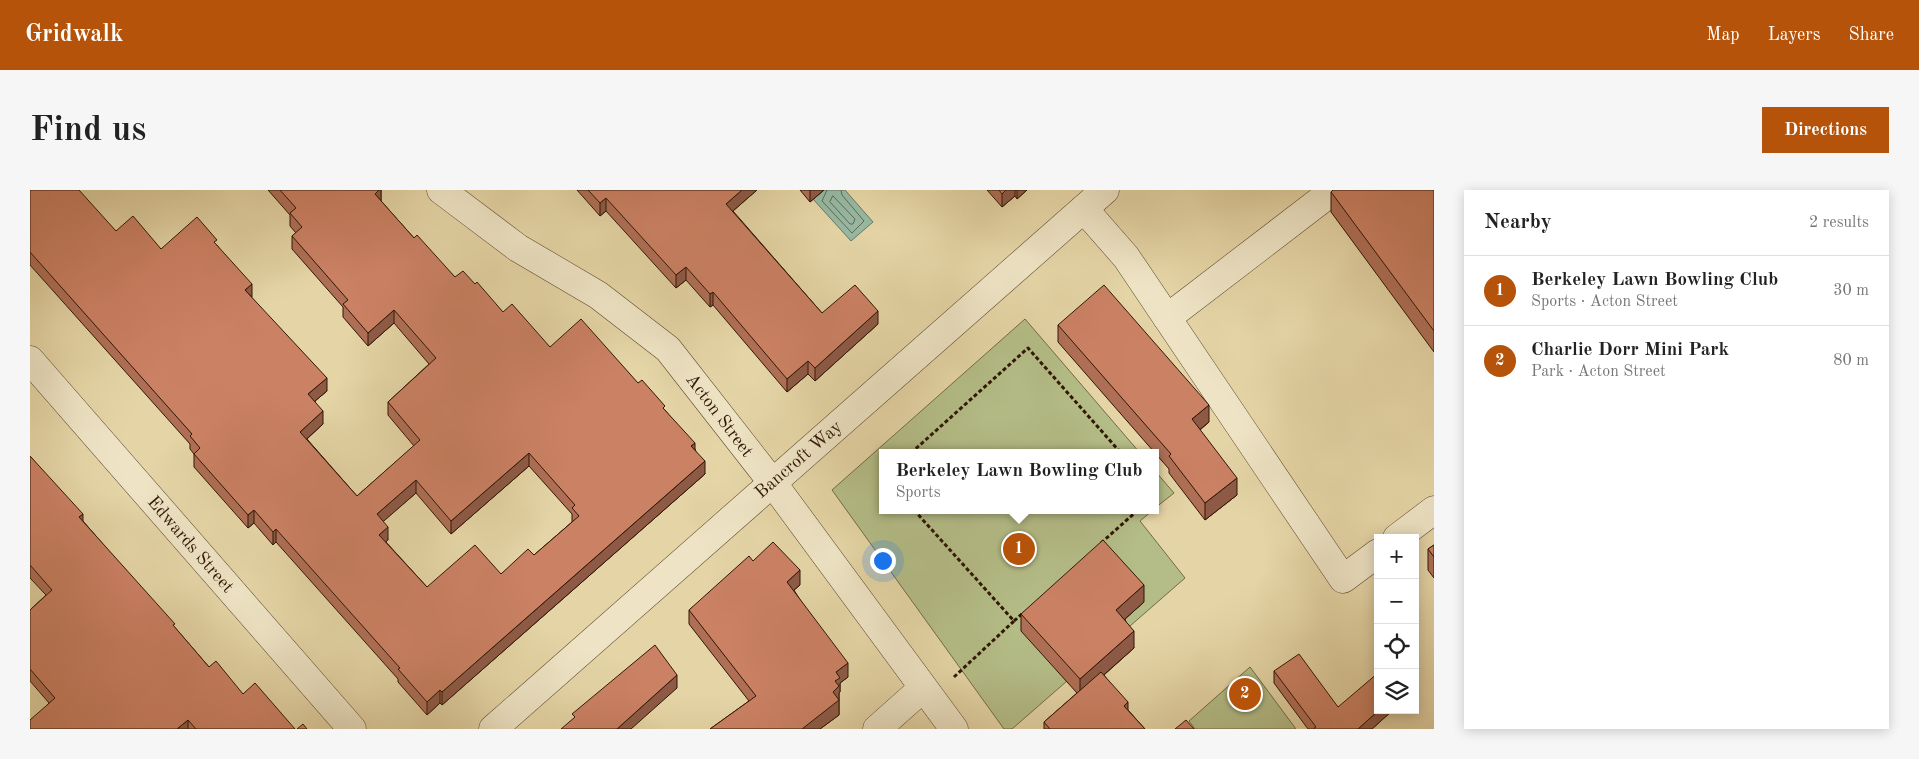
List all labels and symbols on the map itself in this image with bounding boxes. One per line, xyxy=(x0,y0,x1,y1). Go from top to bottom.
street label: Acton Street xyxy=(682,371,756,461)
street label: Bancroft Way xyxy=(752,417,846,502)
street label: Edwards Street xyxy=(144,493,237,596)
pin: 1 xyxy=(1003,530,1035,568)
your location xyxy=(870,548,896,574)
pin: 2 xyxy=(1229,675,1261,713)

